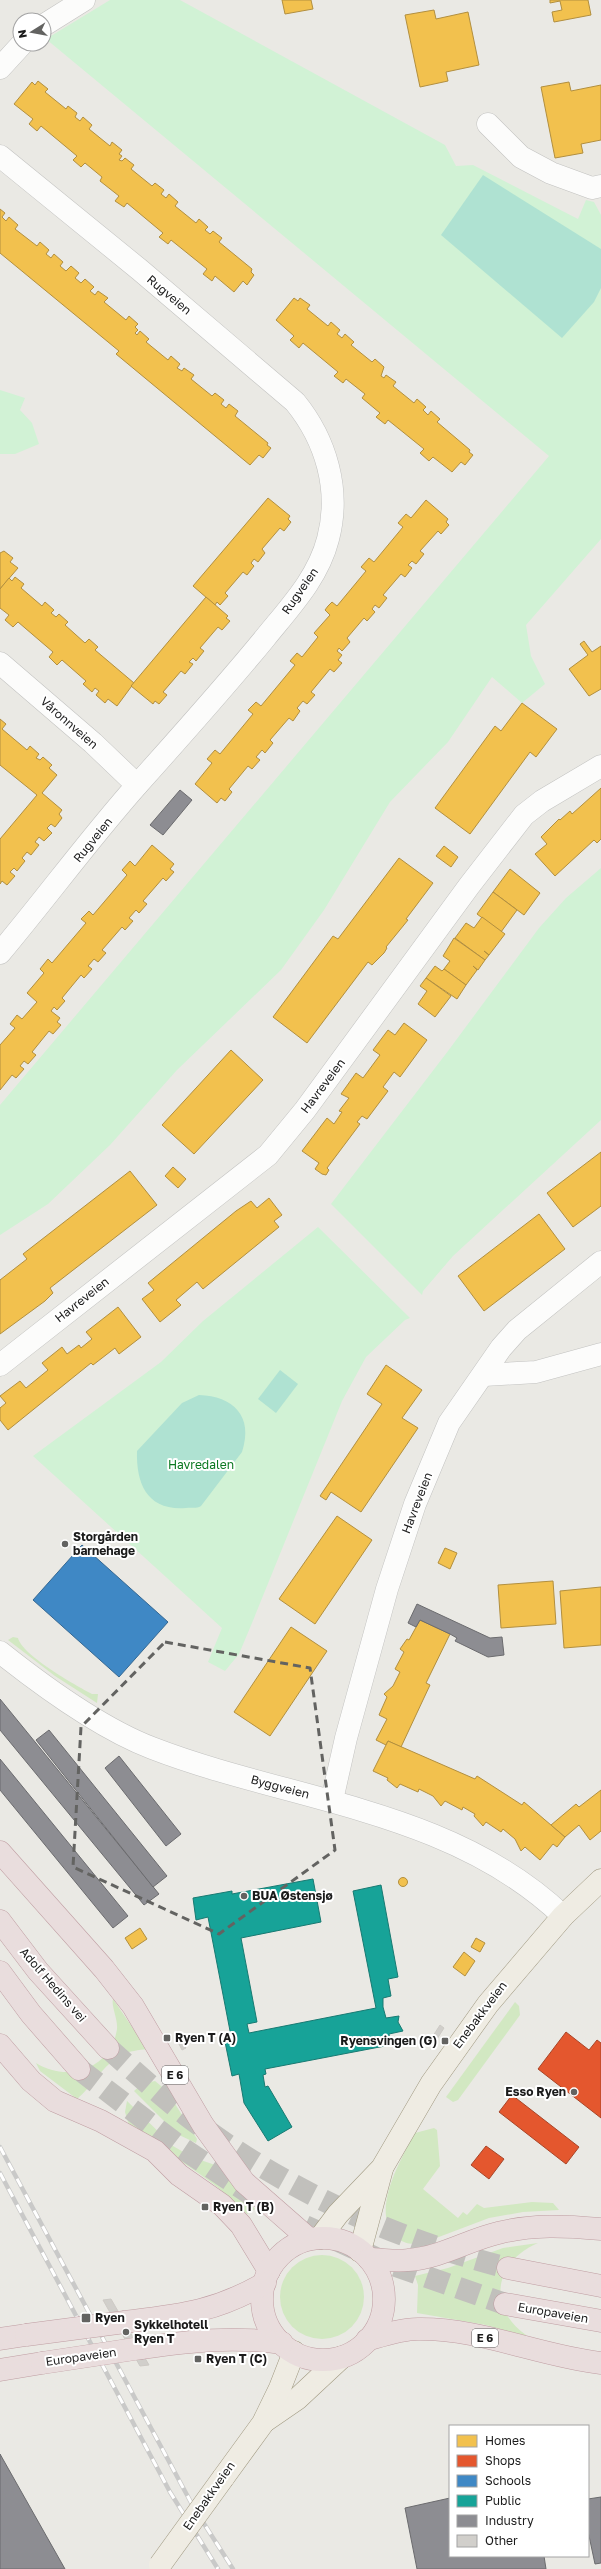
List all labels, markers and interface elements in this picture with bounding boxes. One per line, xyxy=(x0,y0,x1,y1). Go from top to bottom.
north arrow xyxy=(12,12,52,52)
text: N xyxy=(15,29,29,39)
street label: Rugveien xyxy=(144,272,195,318)
street label: Rugveien xyxy=(278,564,321,617)
street label: Våronnveien xyxy=(37,694,101,752)
street label: Rugveien xyxy=(70,814,115,865)
street label: Havreveien xyxy=(297,1055,348,1116)
street label: Havreveien xyxy=(52,1274,112,1325)
park label: Havredalen xyxy=(168,1457,234,1472)
street label: Havreveien xyxy=(398,1470,435,1536)
place label: Storgården barnehage xyxy=(73,1529,138,1558)
marker: Storgården barnehage xyxy=(60,1539,70,1549)
street label: Byggveien xyxy=(249,1771,311,1802)
place label: BUA Østensjø xyxy=(252,1888,333,1903)
marker: BUA Østensjø xyxy=(239,1891,249,1901)
street label: Adolf Hedins vei xyxy=(17,1944,90,2025)
street label: Enebakkveien xyxy=(449,1978,510,2051)
place label: Ryen T (A) xyxy=(175,2030,236,2045)
marker: Ryen T (A) xyxy=(162,2033,172,2043)
place label: Ryensvingen (G) xyxy=(340,2033,437,2048)
marker: Ryensvingen (G) xyxy=(440,2036,450,2046)
road number: E 6 xyxy=(162,2066,188,2084)
place label: Esso Ryen xyxy=(505,2084,566,2099)
marker: Esso Ryen xyxy=(569,2087,579,2097)
place label: Ryen T (B) xyxy=(213,2199,274,2214)
marker: Ryen T (B) xyxy=(200,2202,210,2212)
street label: Europaveien xyxy=(517,2299,589,2326)
place label: Ryen xyxy=(95,2310,125,2325)
marker: Ryen xyxy=(80,2312,92,2324)
place label: Sykkelhotell Ryen T xyxy=(134,2317,208,2346)
marker: Sykkelhotell Ryen T xyxy=(121,2327,131,2337)
road number: E 6 xyxy=(472,2329,498,2347)
street label: Europaveien xyxy=(45,2344,117,2369)
place label: Ryen T (C) xyxy=(206,2351,267,2366)
marker: Ryen T (C) xyxy=(193,2354,203,2364)
legend xyxy=(449,2425,589,2557)
text: Homes xyxy=(485,2433,525,2448)
text: Shops xyxy=(485,2453,521,2468)
street label: Enebakkveien xyxy=(179,2458,238,2533)
text: Schools xyxy=(485,2473,531,2488)
text: Public xyxy=(485,2493,522,2508)
text: Industry xyxy=(485,2513,534,2528)
text: Other xyxy=(485,2533,518,2548)

